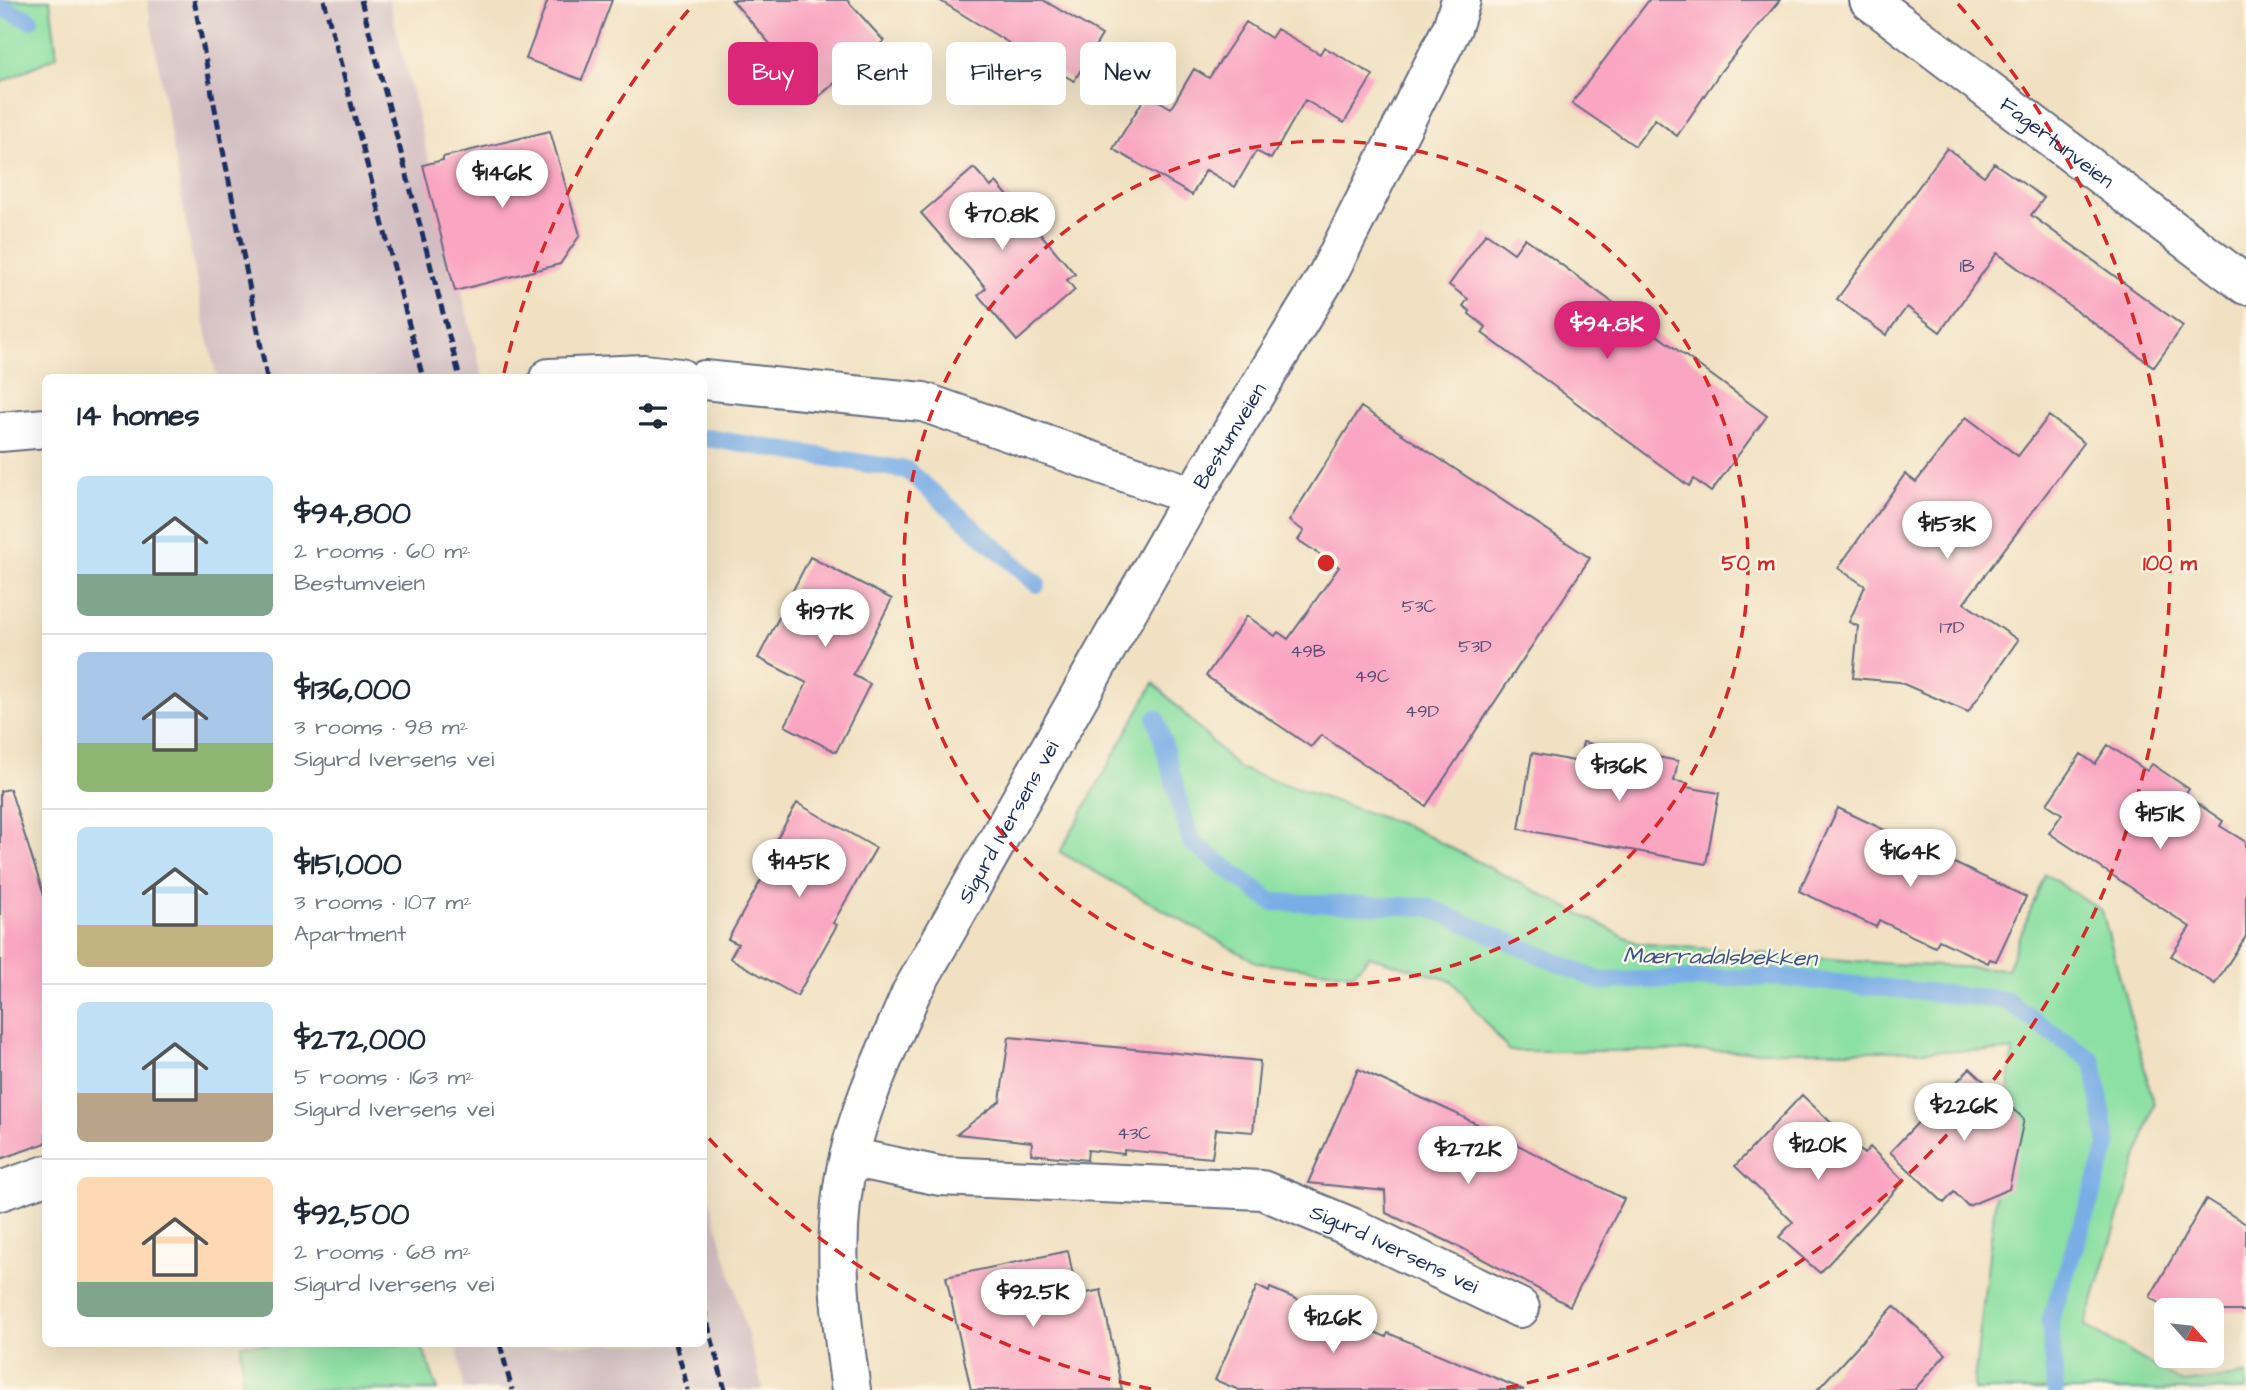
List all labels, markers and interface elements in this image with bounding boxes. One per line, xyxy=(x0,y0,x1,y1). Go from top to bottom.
chip: Buy xyxy=(728,42,818,105)
chip: Rent xyxy=(832,42,932,105)
chip: Filters xyxy=(946,42,1066,105)
chip: New xyxy=(1080,42,1176,105)
street label: Fagertunveien xyxy=(1994,90,2120,195)
pin: $146K xyxy=(453,150,551,210)
text: $146K xyxy=(472,157,532,189)
pin: $70.8K xyxy=(945,192,1059,252)
text: $70.8K xyxy=(965,199,1039,231)
house number: 1B xyxy=(1959,254,1975,279)
pin: $94.8K xyxy=(1550,302,1664,361)
text: $94.8K xyxy=(1570,308,1644,340)
street label: Bestumveien xyxy=(1186,377,1273,494)
text: 14 homes xyxy=(77,395,200,437)
icon: filters xyxy=(634,397,672,435)
text: $94,800 xyxy=(294,493,411,535)
pin: $153K xyxy=(1898,502,1996,561)
icon: home xyxy=(133,504,217,588)
text: $153K xyxy=(1918,508,1976,540)
text: 2 rooms · 60 m² xyxy=(294,535,471,567)
text: 50 m xyxy=(1722,549,1775,578)
text: 100 m xyxy=(2143,549,2198,578)
centre of rings xyxy=(1314,551,1338,575)
text: Bestumveien xyxy=(294,567,425,599)
pin: $197K xyxy=(776,590,874,649)
house number: 53C xyxy=(1402,594,1437,619)
text: $197K xyxy=(797,596,853,628)
house number: 17D xyxy=(1939,615,1965,640)
house number: 53D xyxy=(1458,634,1492,659)
house number: 49B xyxy=(1290,639,1326,664)
house number: 49C xyxy=(1354,664,1390,689)
text: $136,000 xyxy=(294,669,411,711)
icon: home xyxy=(133,680,217,764)
house number: 49D xyxy=(1405,699,1439,724)
text: 3 rooms · 98 m² xyxy=(294,711,468,743)
street label: Sigurd Iversens vei xyxy=(950,735,1066,908)
text: Sigurd Iversens vei xyxy=(294,743,494,775)
pin: $136K xyxy=(1570,744,1668,803)
text: $136K xyxy=(1591,750,1647,782)
pin: $151K xyxy=(2111,792,2209,851)
text: $151K xyxy=(2136,798,2184,830)
pin: $164K xyxy=(1861,830,1959,889)
text: $164K xyxy=(1880,836,1940,868)
pin: $145K xyxy=(750,839,848,899)
text: $151,000 xyxy=(294,844,402,886)
text: $145K xyxy=(768,846,830,878)
icon: home xyxy=(133,855,217,939)
text: 3 rooms · 107 m² xyxy=(294,886,472,918)
text: Apartment xyxy=(294,918,406,950)
water label: Mærradalsbekken xyxy=(1623,939,1820,975)
text: $272,000 xyxy=(294,1019,426,1061)
icon: home xyxy=(133,1030,217,1114)
text: 5 rooms · 163 m² xyxy=(294,1061,474,1093)
pin: $226K xyxy=(1915,1084,2013,1143)
text: $226K xyxy=(1930,1090,1998,1122)
text: Sigurd Iversens vei xyxy=(294,1093,494,1125)
house number: 43C xyxy=(1117,1121,1151,1146)
pin: $120K xyxy=(1769,1122,1867,1182)
pin: $272K xyxy=(1419,1126,1517,1186)
text: $120K xyxy=(1789,1129,1847,1161)
text: $272K xyxy=(1434,1133,1502,1165)
text: $92,500 xyxy=(294,1194,409,1236)
street label: Sigurd Iversens vei xyxy=(1306,1197,1483,1300)
icon: home xyxy=(133,1205,217,1289)
text: 2 rooms · 68 m² xyxy=(294,1236,471,1268)
text: Sigurd Iversens vei xyxy=(294,1268,494,1300)
pin: $92.5K xyxy=(976,1270,1090,1329)
text: $92.5K xyxy=(997,1276,1069,1308)
pin: $126K xyxy=(1284,1296,1382,1355)
north arrow xyxy=(2154,1298,2224,1368)
map controls xyxy=(2154,1298,2224,1368)
text: $126K xyxy=(1304,1302,1362,1334)

